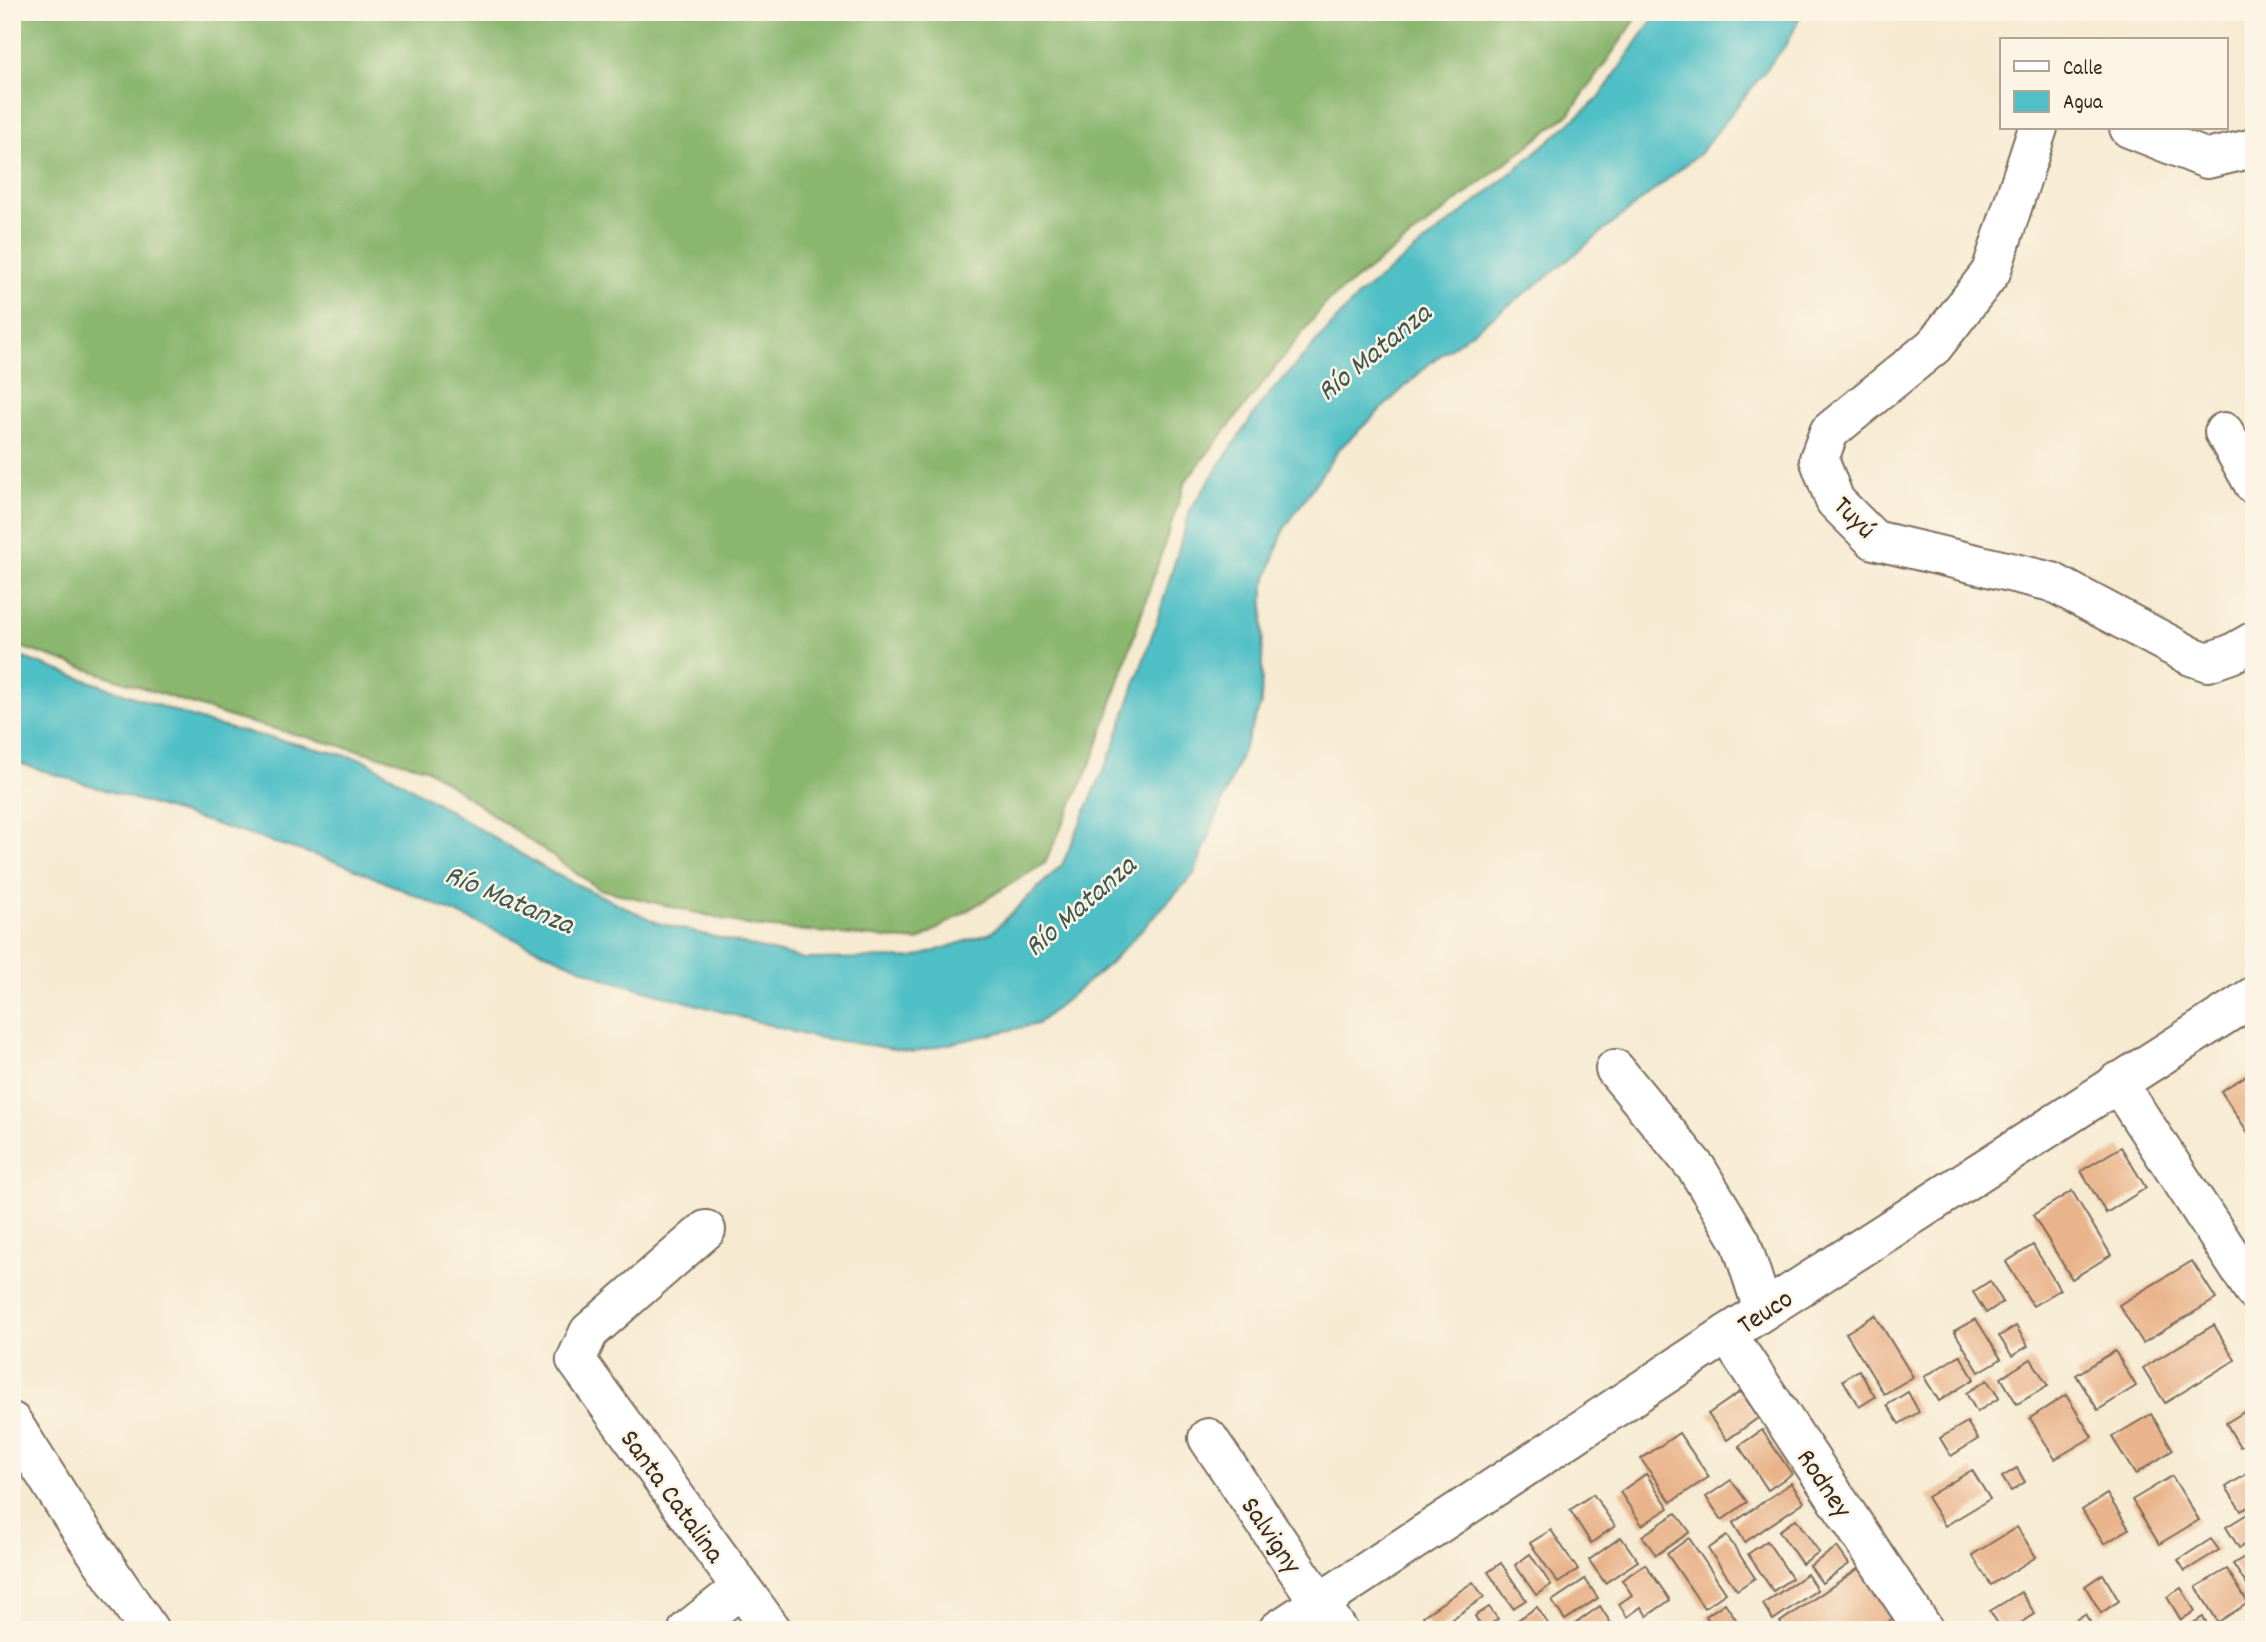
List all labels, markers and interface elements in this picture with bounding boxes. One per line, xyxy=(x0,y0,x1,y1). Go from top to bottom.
legend xyxy=(2000,38,2228,130)
text: Calle xyxy=(2063,55,2102,85)
text: Agua xyxy=(2063,89,2104,119)
water label: Río Matanza xyxy=(1309,294,1444,414)
street label: Tuyú xyxy=(1822,489,1883,550)
water label: Río Matanza xyxy=(1016,846,1149,969)
water label: Río Matanza xyxy=(437,856,581,949)
street label: Teuco xyxy=(1731,1281,1802,1347)
street label: Santa Catalina xyxy=(608,1423,733,1574)
street label: Rodney xyxy=(1784,1442,1860,1528)
street label: Salvigny xyxy=(1228,1490,1310,1584)

